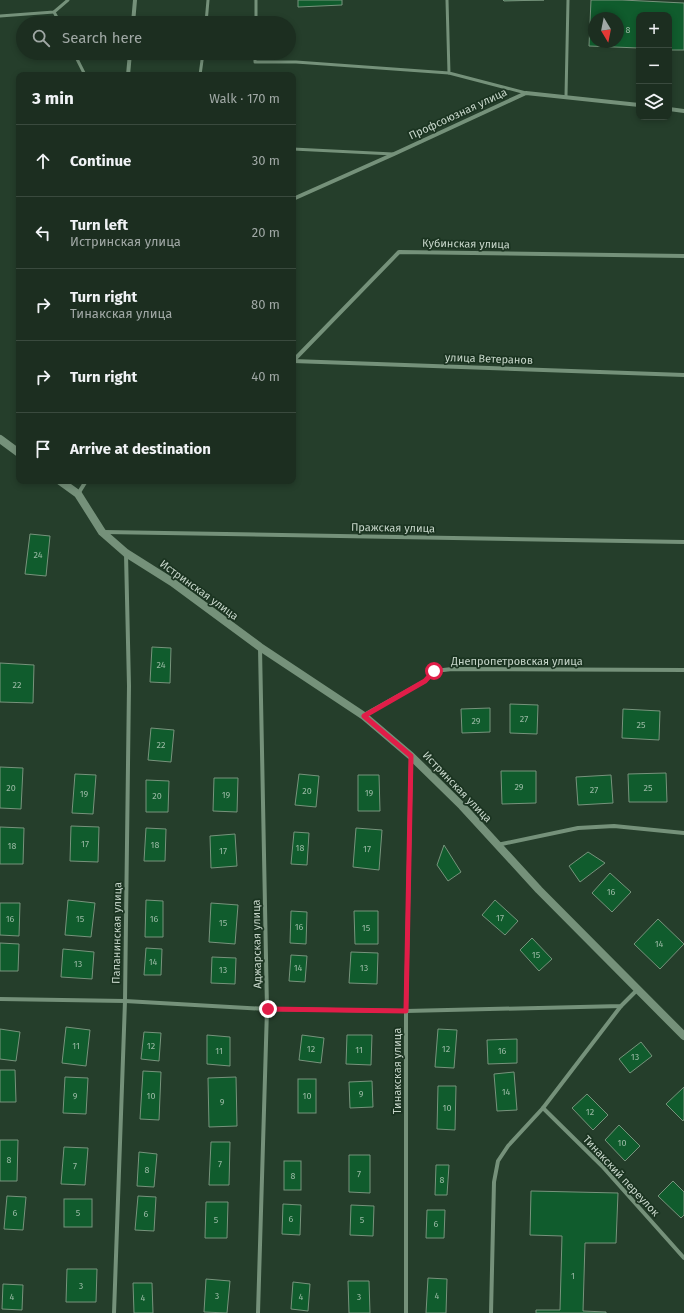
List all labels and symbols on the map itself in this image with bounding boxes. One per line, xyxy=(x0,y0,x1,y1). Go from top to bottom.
north arrow xyxy=(588,12,624,48)
house number: 8 xyxy=(626,25,631,35)
street label: Профсоюзная улица xyxy=(407,86,509,142)
street label: Кубинская улица xyxy=(422,237,510,251)
street label: улица Ветеранов xyxy=(445,351,533,367)
street label: Пражская улица xyxy=(351,521,435,535)
house number: 24 xyxy=(33,550,43,560)
street label: Истринская улица xyxy=(157,557,241,623)
street label: Днепропетровская улица xyxy=(450,655,583,668)
house number: 24 xyxy=(156,660,166,670)
route start xyxy=(425,662,443,680)
house number: 22 xyxy=(13,680,21,690)
house number: 27 xyxy=(520,714,528,724)
house number: 29 xyxy=(471,716,481,726)
house number: 25 xyxy=(637,720,646,730)
house number: 22 xyxy=(157,740,165,750)
street label: Истринская улица xyxy=(420,749,494,825)
house number: 29 xyxy=(514,782,524,792)
house number: 20 xyxy=(6,783,16,793)
house number: 25 xyxy=(644,783,653,793)
house number: 27 xyxy=(590,785,598,795)
house number: 20 xyxy=(302,786,312,796)
house number: 19 xyxy=(365,788,374,798)
house number: 19 xyxy=(80,789,89,799)
house number: 19 xyxy=(222,790,231,800)
house number: 20 xyxy=(152,791,162,801)
house number: 17 xyxy=(81,839,89,849)
house number: 18 xyxy=(151,840,159,850)
house number: 18 xyxy=(8,841,16,851)
house number: 18 xyxy=(296,843,304,853)
house number: 17 xyxy=(363,844,371,854)
house number: 17 xyxy=(219,846,227,856)
street label: Папанинская улица xyxy=(110,882,124,984)
house number: 16 xyxy=(607,887,616,897)
street label: Аджарская улица xyxy=(250,899,264,989)
house number: 17 xyxy=(496,913,504,923)
house number: 16 xyxy=(6,914,15,924)
house number: 15 xyxy=(76,914,85,924)
house number: 16 xyxy=(150,914,159,924)
house number: 15 xyxy=(219,918,228,928)
house number: 16 xyxy=(295,922,304,932)
house number: 15 xyxy=(362,923,371,933)
house number: 14 xyxy=(655,939,664,949)
house number: 15 xyxy=(532,950,541,960)
house number: 14 xyxy=(149,957,158,967)
house number: 13 xyxy=(74,959,82,969)
house number: 14 xyxy=(294,963,303,973)
house number: 13 xyxy=(360,963,368,973)
house number: 13 xyxy=(219,965,227,975)
route end xyxy=(259,1000,277,1018)
street label: Тинакская улица xyxy=(391,1028,404,1114)
house number: 11 xyxy=(72,1041,80,1051)
house number: 12 xyxy=(147,1041,155,1051)
house number: 12 xyxy=(307,1044,315,1054)
house number: 12 xyxy=(442,1044,450,1054)
house number: 11 xyxy=(355,1045,363,1055)
house number: 11 xyxy=(215,1046,223,1056)
house number: 16 xyxy=(498,1046,507,1056)
house number: 13 xyxy=(631,1052,639,1062)
house number: 14 xyxy=(502,1087,511,1097)
house number: 9 xyxy=(359,1089,364,1099)
house number: 9 xyxy=(73,1091,78,1101)
house number: 10 xyxy=(147,1091,155,1101)
house number: 10 xyxy=(303,1091,311,1101)
house number: 9 xyxy=(220,1097,225,1107)
house number: 10 xyxy=(443,1103,451,1113)
house number: 12 xyxy=(586,1107,594,1117)
street label: Тинакский переулок xyxy=(580,1133,662,1219)
house number: 10 xyxy=(618,1138,626,1148)
house number: 8 xyxy=(7,1155,12,1165)
house number: 7 xyxy=(218,1159,222,1169)
house number: 7 xyxy=(73,1161,77,1171)
house number: 8 xyxy=(145,1165,150,1175)
house number: 7 xyxy=(357,1169,361,1179)
house number: 8 xyxy=(291,1171,296,1181)
house number: 8 xyxy=(440,1175,445,1185)
house number: 6 xyxy=(13,1208,18,1218)
house number: 5 xyxy=(76,1208,81,1218)
house number: 6 xyxy=(144,1209,149,1219)
house number: 6 xyxy=(289,1214,294,1224)
house number: 5 xyxy=(214,1215,219,1225)
house number: 5 xyxy=(360,1215,365,1225)
house number: 6 xyxy=(434,1219,439,1229)
house number: 1 xyxy=(571,1271,575,1281)
house number: 3 xyxy=(79,1281,83,1291)
house number: 3 xyxy=(215,1291,219,1301)
house number: 4 xyxy=(435,1291,440,1301)
house number: 4 xyxy=(10,1292,15,1302)
house number: 4 xyxy=(299,1292,304,1302)
house number: 3 xyxy=(357,1292,361,1302)
house number: 4 xyxy=(141,1293,146,1303)

